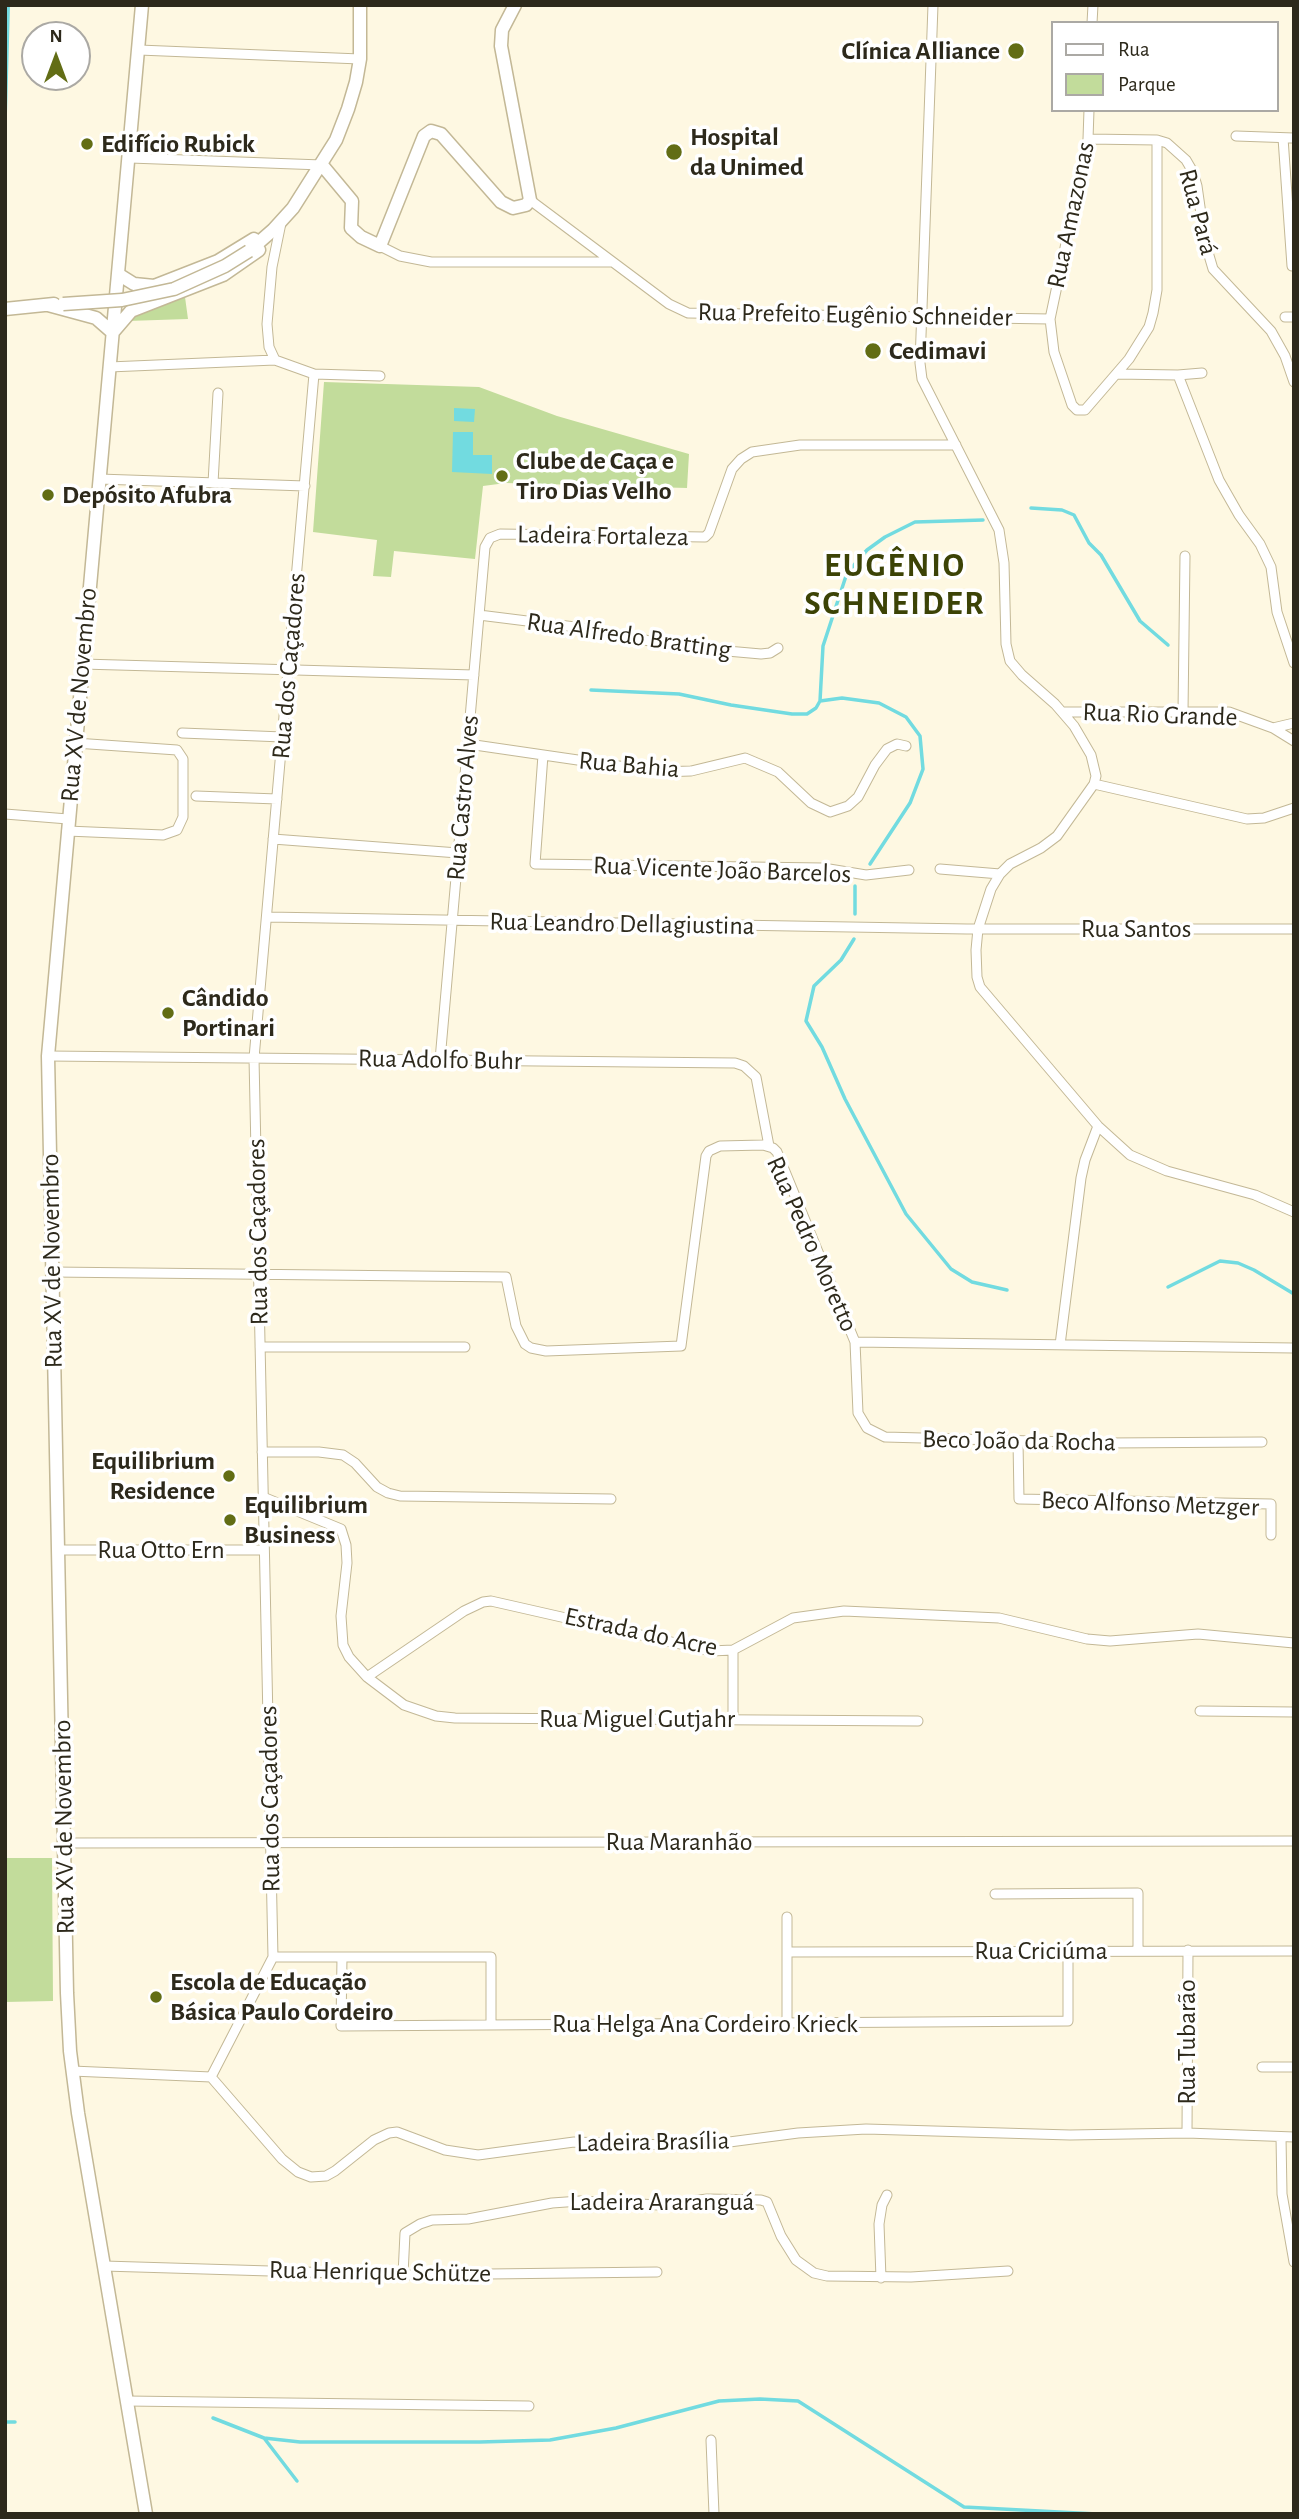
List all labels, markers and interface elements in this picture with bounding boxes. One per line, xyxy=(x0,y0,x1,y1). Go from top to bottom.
north arrow xyxy=(21,21,91,91)
legend xyxy=(1050,21,1278,112)
text: N xyxy=(49,27,63,46)
place label: Clínica Alliance xyxy=(841,35,1000,67)
text: Rua xyxy=(1118,39,1150,60)
marker: Clínica Alliance xyxy=(1006,41,1026,61)
text: Parque xyxy=(1118,74,1176,95)
place label: Hospital da Unimed xyxy=(690,121,804,182)
place label: Edifício Rubick xyxy=(101,128,255,160)
marker: Edifício Rubick xyxy=(79,136,95,152)
street label: Rua Amazonas xyxy=(1040,139,1102,291)
marker: Hospital da Unimed xyxy=(664,142,684,162)
street label: Rua Pará xyxy=(1172,165,1224,259)
street label: Rua Prefeito Eugênio Schneider xyxy=(697,297,1013,333)
place label: Cedimavi xyxy=(889,335,986,367)
marker: Cedimavi xyxy=(863,341,883,361)
place label: Clube de Caça e Tiro Dias Velho xyxy=(516,445,674,506)
marker: Clube de Caça e Tiro Dias Velho xyxy=(494,468,510,484)
place label: Depósito Afubra xyxy=(62,479,232,511)
marker: Depósito Afubra xyxy=(40,487,56,503)
street label: Ladeira Fortaleza xyxy=(517,519,689,553)
district label: EUGÊNIO SCHNEIDER xyxy=(805,546,985,624)
street label: Rua dos Caçadores xyxy=(265,572,313,760)
street label: Rua XV de Novembro xyxy=(54,587,104,803)
street label: Rua Alfredo Bratting xyxy=(525,606,733,666)
street label: Rua Rio Grande xyxy=(1082,697,1238,733)
street label: Rua Castro Alves xyxy=(440,714,486,882)
street label: Rua Bahia xyxy=(577,745,681,785)
street label: Rua Vicente João Barcelos xyxy=(592,850,852,890)
street label: Rua Leandro Dellagiustina xyxy=(489,906,755,942)
street label: Rua Santos xyxy=(1081,913,1191,945)
place label: Cândido Portinari xyxy=(182,982,275,1044)
marker: Cândido Portinari xyxy=(160,1005,176,1021)
street label: Rua Adolfo Buhr xyxy=(358,1043,522,1077)
street label: Rua dos Caçadores xyxy=(241,1138,275,1326)
street label: Rua Pedro Moretto xyxy=(759,1151,865,1337)
street label: Rua XV de Novembro xyxy=(35,1153,69,1369)
street label: Beco João da Rocha xyxy=(922,1424,1116,1458)
place label: Equilibrium Residence xyxy=(91,1445,215,1506)
marker: Equilibrium Residence xyxy=(221,1468,237,1484)
street label: Beco Alfonso Metzger xyxy=(1040,1485,1260,1523)
place label: Equilibrium Business xyxy=(244,1489,368,1550)
marker: Equilibrium Business xyxy=(222,1512,238,1528)
street label: Rua Otto Ern xyxy=(97,1534,225,1566)
street label: Estrada do Acre xyxy=(562,1601,720,1663)
street label: Rua Miguel Gutjahr xyxy=(539,1703,735,1735)
street label: Rua dos Caçadores xyxy=(253,1705,287,1893)
street label: Rua XV de Novembro xyxy=(47,1719,81,1935)
street label: Rua Maranhão xyxy=(605,1826,753,1858)
street label: Rua Criciúma xyxy=(974,1935,1108,1967)
place label: Escola de Educação Básica Paulo Cordeiro xyxy=(170,1966,393,2028)
street label: Rua Tubarão xyxy=(1171,1979,1203,2105)
marker: Escola de Educação Básica Paulo Cordeiro xyxy=(148,1989,164,2005)
street label: Rua Helga Ana Cordeiro Krieck xyxy=(552,2008,858,2040)
street label: Ladeira Brasília xyxy=(576,2125,730,2159)
street label: Ladeira Araranguá xyxy=(570,2186,754,2218)
street label: Rua Henrique Schütze xyxy=(268,2254,492,2290)

